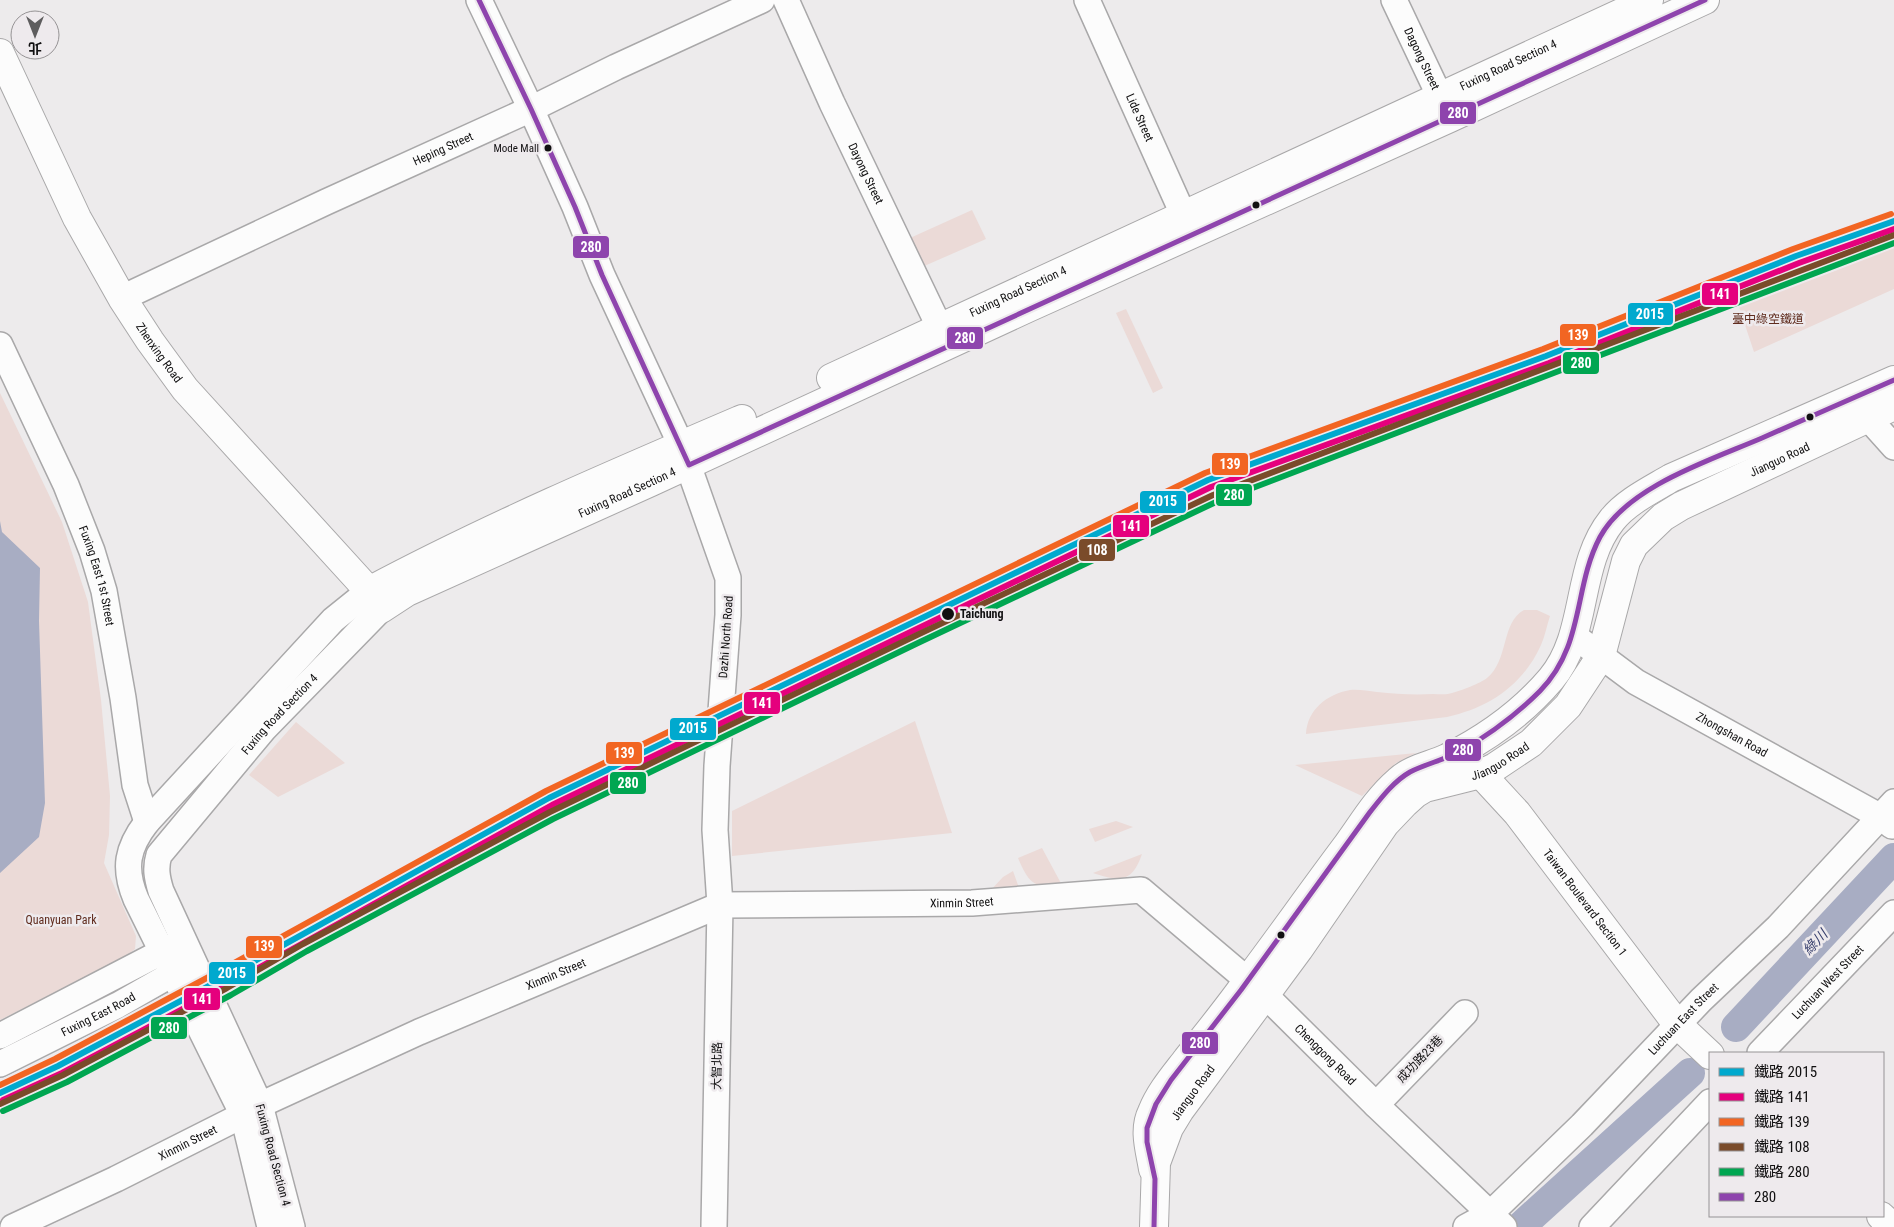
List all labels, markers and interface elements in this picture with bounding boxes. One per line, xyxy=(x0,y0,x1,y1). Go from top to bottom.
north arrow xyxy=(10,10,60,60)
street label: Dagong Street xyxy=(1401,25,1443,92)
street label: Fuxing Road Section 4 xyxy=(1458,37,1559,93)
text: 北 xyxy=(28,40,42,56)
street label: Lide Street xyxy=(1123,92,1157,144)
line badge: 280 xyxy=(1439,101,1477,125)
text: 280 xyxy=(1447,105,1469,121)
street label: Heping Street xyxy=(411,129,476,169)
street label: Dayong Street xyxy=(845,141,887,207)
place label: Mode Mall xyxy=(493,142,539,155)
marker: Mode Mall xyxy=(543,143,553,153)
unlabelled marker xyxy=(1251,200,1261,210)
line badge: 280 xyxy=(572,235,610,259)
text: 280 xyxy=(580,239,602,255)
street label: Fuxing Road Section 4 xyxy=(967,263,1069,320)
line badge: 141 xyxy=(1701,282,1739,306)
text: 141 xyxy=(1709,286,1731,302)
line badge: 2015 xyxy=(1627,302,1674,326)
text: 2015 xyxy=(1636,306,1664,322)
park label: 臺中綠空鐵道 xyxy=(1732,312,1804,326)
street label: Zhenxing Road xyxy=(133,320,185,385)
line badge: 139 xyxy=(1559,323,1597,347)
line badge: 280 xyxy=(946,326,984,350)
text: 139 xyxy=(1567,327,1589,343)
text: 280 xyxy=(954,330,976,346)
line badge: 280 xyxy=(1562,351,1600,375)
text: 280 xyxy=(1570,355,1592,371)
unlabelled marker xyxy=(1805,412,1815,422)
street label: Jianguo Road xyxy=(1747,440,1812,480)
line badge: 139 xyxy=(1211,452,1249,476)
text: 139 xyxy=(1219,456,1241,472)
street label: Fuxing Road Section 4 xyxy=(576,465,678,521)
line badge: 280 xyxy=(1215,483,1253,507)
text: 280 xyxy=(1223,487,1245,503)
line badge: 2015 xyxy=(1139,490,1187,514)
text: 2015 xyxy=(1149,493,1177,509)
line badge: 141 xyxy=(1112,514,1150,538)
text: 141 xyxy=(1120,518,1142,534)
street label: Fuxing East 1st Street xyxy=(76,524,117,627)
line badge: 108 xyxy=(1078,538,1116,562)
text: 108 xyxy=(1086,542,1108,558)
street label: Dazhi North Road xyxy=(716,595,736,679)
marker: Taichung xyxy=(940,606,956,622)
place label: Taichung xyxy=(960,607,1003,621)
street label: Fuxing Road Section 4 xyxy=(239,671,321,757)
line badge: 141 xyxy=(743,691,781,715)
text: 141 xyxy=(751,695,773,711)
street label: Zhongshan Road xyxy=(1694,709,1770,760)
line badge: 2015 xyxy=(669,717,717,741)
text: 2015 xyxy=(679,720,707,736)
line badge: 280 xyxy=(1444,738,1482,762)
street label: Jianguo Road xyxy=(1470,739,1532,783)
line badge: 139 xyxy=(605,741,643,765)
text: 280 xyxy=(1452,742,1474,758)
text: 139 xyxy=(613,745,635,761)
line badge: 280 xyxy=(609,771,647,795)
text: 280 xyxy=(617,775,639,791)
street label: Taiwan Boulevard Section 1 xyxy=(1540,846,1630,959)
street label: Xinmin Street xyxy=(930,894,995,910)
park label: Quanyuan Park xyxy=(25,913,97,927)
water label: 綠川 xyxy=(1800,925,1832,958)
unlabelled marker xyxy=(1276,930,1286,940)
line badge: 139 xyxy=(245,935,283,959)
text: 139 xyxy=(253,938,275,954)
street label: Luchuan West Street xyxy=(1789,942,1867,1022)
street label: Xinmin Street xyxy=(524,955,588,993)
line badge: 2015 xyxy=(208,961,256,985)
text: 2015 xyxy=(218,965,246,981)
street label: Luchuan East Street xyxy=(1646,980,1722,1058)
line badge: 141 xyxy=(183,987,221,1011)
street label: Fuxing East Road xyxy=(59,990,138,1039)
text: 141 xyxy=(191,991,213,1007)
line badge: 280 xyxy=(150,1016,188,1040)
text: 280 xyxy=(158,1020,180,1036)
street label: Chenggong Road xyxy=(1292,1021,1359,1088)
line badge: 280 xyxy=(1181,1031,1219,1055)
street label: 成功路23巷 xyxy=(1394,1033,1446,1085)
text: 280 xyxy=(1189,1035,1211,1051)
street label: 大智北路 xyxy=(710,1042,724,1090)
legend xyxy=(1709,1052,1884,1217)
street label: Jianguo Road xyxy=(1168,1062,1218,1123)
text: 鐵路 2015 xyxy=(1754,1063,1817,1081)
text: 鐵路 141 xyxy=(1754,1088,1810,1106)
street label: Fuxing Road Section 4 xyxy=(253,1102,293,1208)
text: 鐵路 139 xyxy=(1754,1113,1810,1131)
street label: Xinmin Street xyxy=(156,1122,220,1163)
text: 鐵路 108 xyxy=(1754,1138,1810,1156)
text: 鐵路 280 xyxy=(1754,1163,1810,1181)
text: 280 xyxy=(1754,1188,1776,1206)

